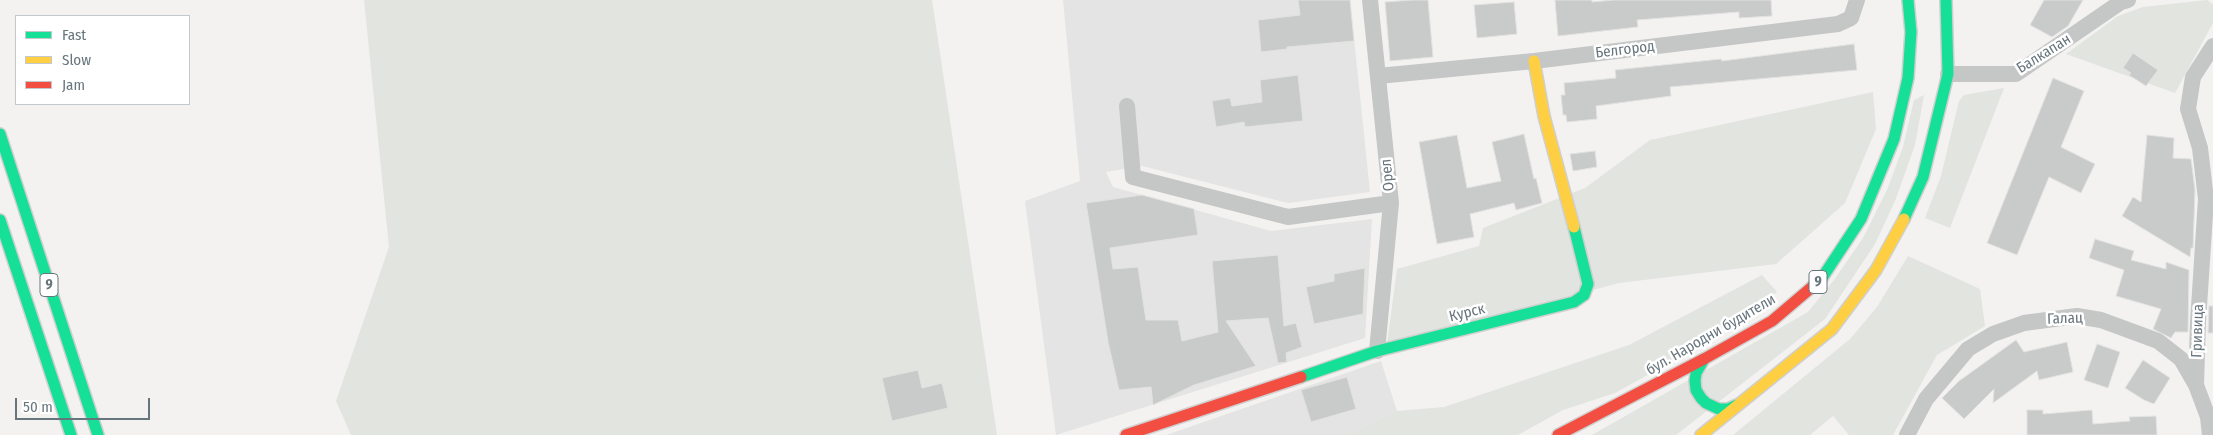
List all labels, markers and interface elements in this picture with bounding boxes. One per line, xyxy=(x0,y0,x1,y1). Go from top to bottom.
legend xyxy=(15,15,190,105)
text: Fast xyxy=(62,26,86,44)
street label: Балкапан xyxy=(2014,30,2074,78)
street label: Белгород xyxy=(1594,37,1656,63)
text: Slow xyxy=(62,51,91,69)
text: Jam xyxy=(62,76,85,94)
street label: Орел xyxy=(1377,158,1399,192)
road number: 9 xyxy=(1809,270,1827,294)
road number: 9 xyxy=(40,274,58,296)
street label: бул. Народни будители xyxy=(1643,291,1779,379)
street label: Курск xyxy=(1447,300,1487,326)
street label: Гривица xyxy=(2188,304,2208,358)
street label: Галац xyxy=(2047,309,2083,329)
scale bar xyxy=(18,388,152,420)
text: 50 m xyxy=(23,398,53,416)

